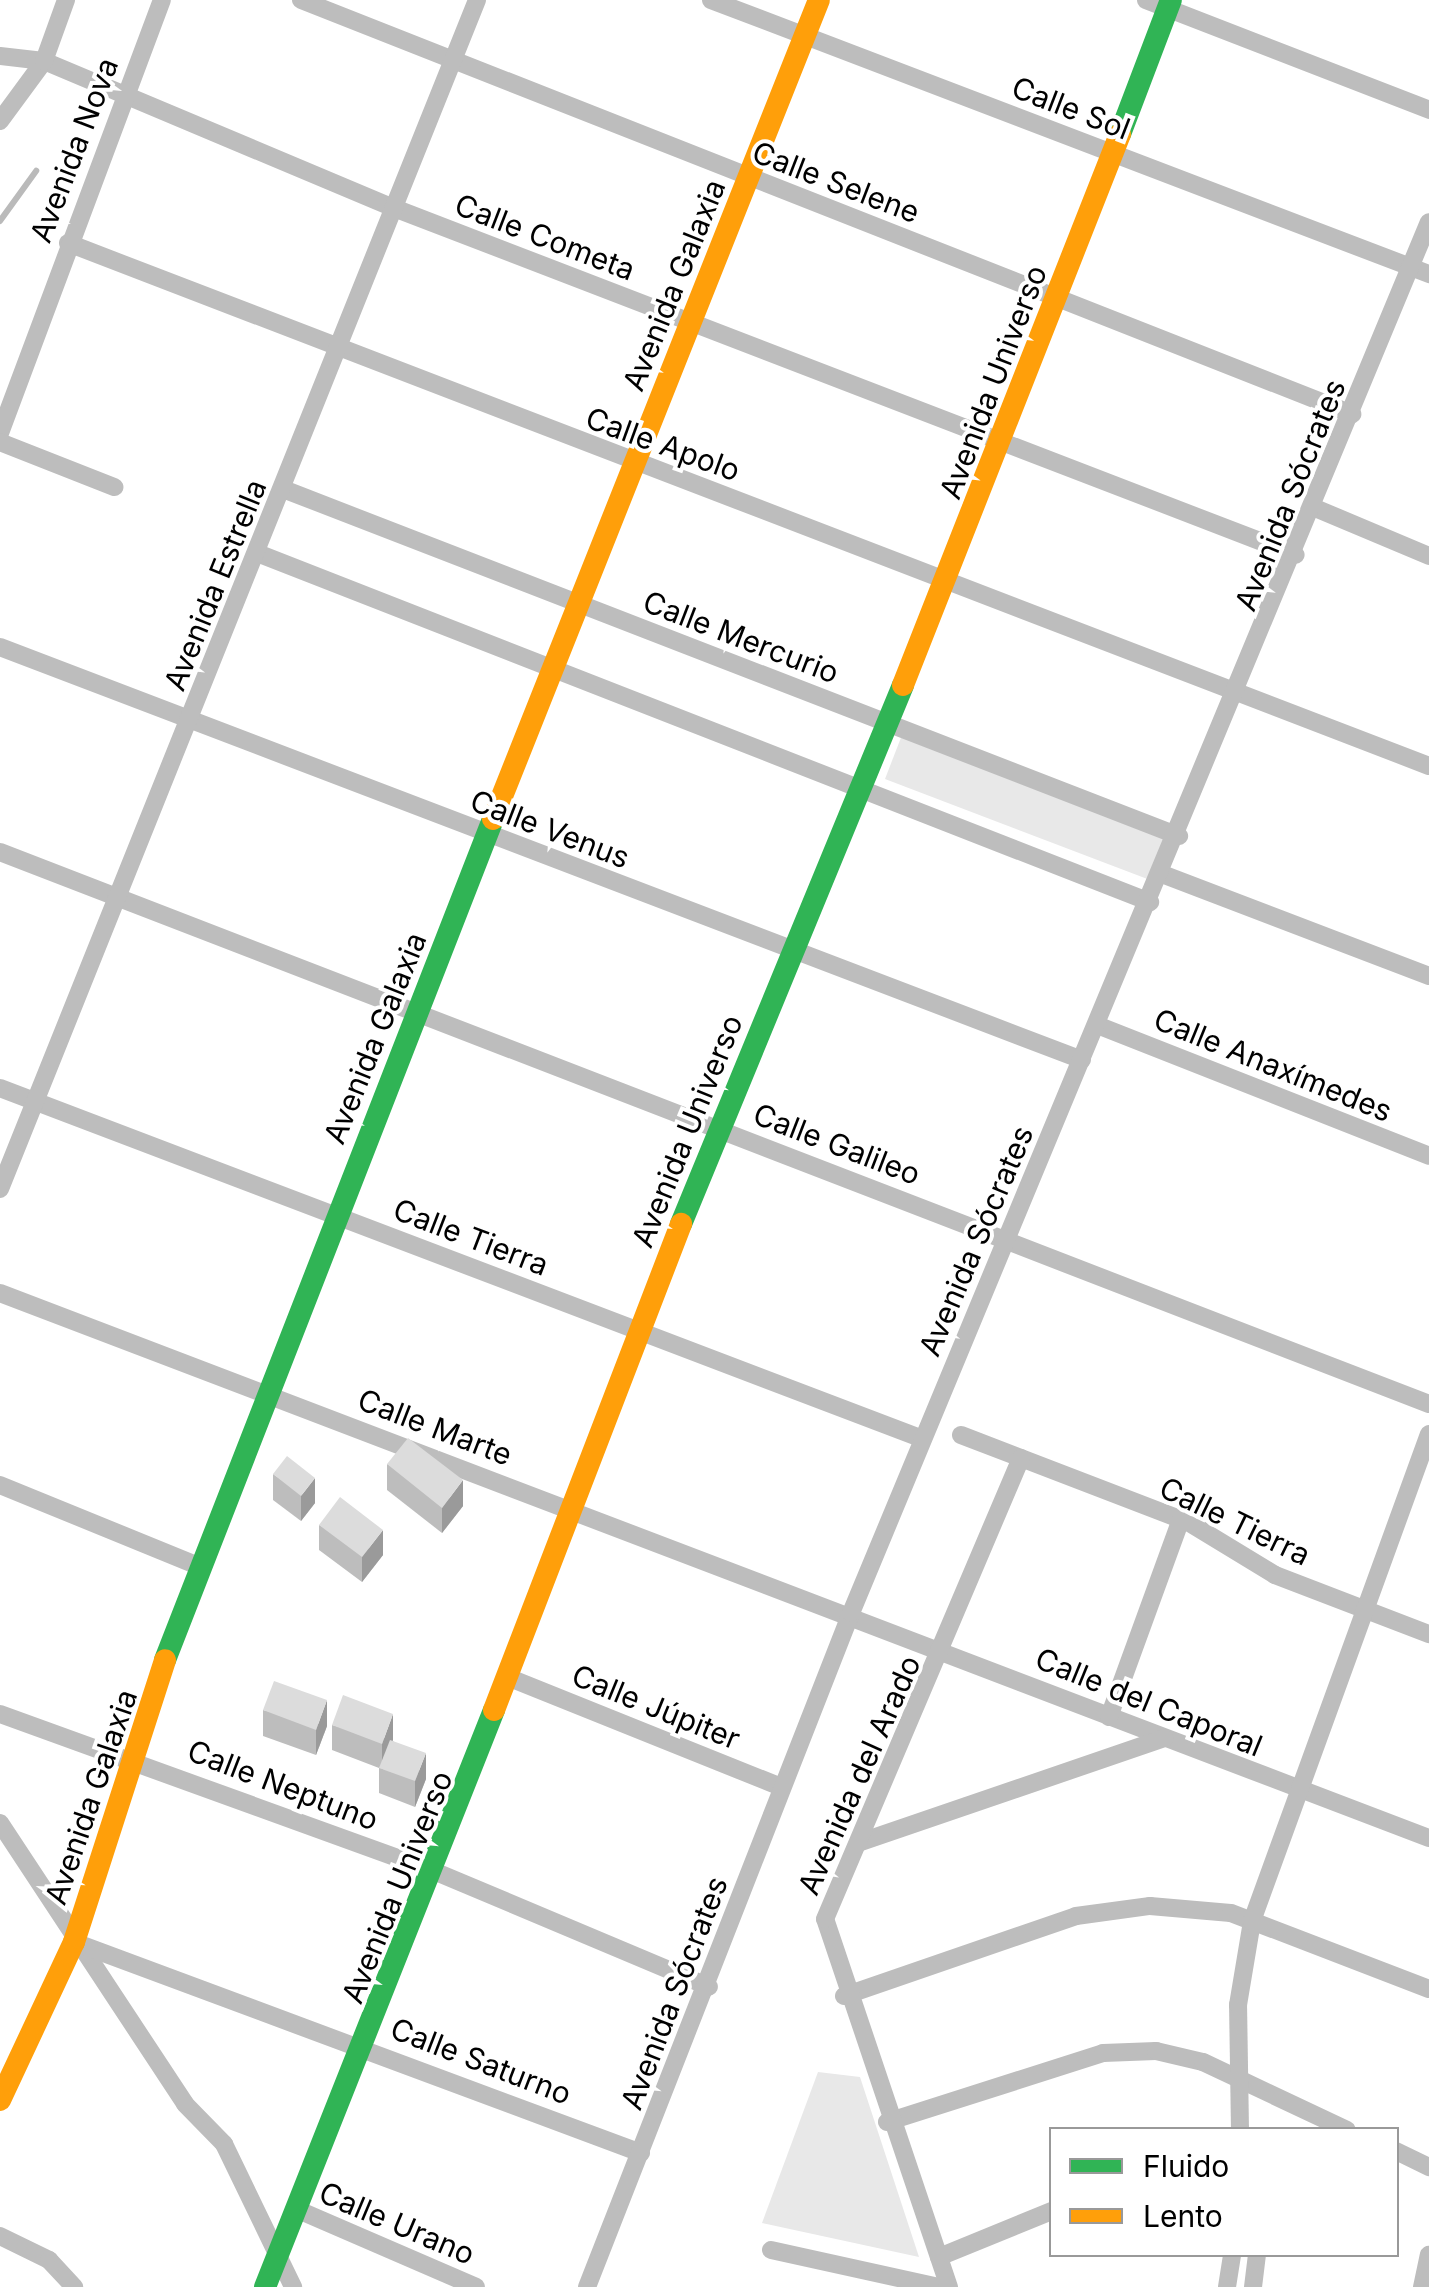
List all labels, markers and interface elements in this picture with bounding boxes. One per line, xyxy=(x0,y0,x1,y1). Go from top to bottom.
street label: Avenida Nova xyxy=(22,53,126,247)
street label: Calle Sol xyxy=(1007,69,1135,147)
street label: Calle Selene xyxy=(747,134,925,230)
street label: Avenida Galaxia xyxy=(615,174,733,396)
street label: Calle Cometa xyxy=(450,186,640,288)
street label: Avenida Universo xyxy=(932,260,1054,504)
street label: Avenida Sócrates xyxy=(1227,374,1353,616)
street label: Calle Apolo xyxy=(581,399,745,489)
street label: Avenida Estrella xyxy=(156,474,274,696)
street label: Calle Mercurio xyxy=(638,583,844,691)
street label: Calle Venus xyxy=(466,782,634,876)
street label: Avenida Galaxia xyxy=(316,927,434,1149)
street label: Calle Anaxímedes xyxy=(1149,1001,1397,1129)
street label: Avenida Universo xyxy=(624,1010,750,1252)
street label: Calle Galileo xyxy=(749,1096,925,1192)
street label: Avenida Sócrates xyxy=(911,1121,1041,1361)
street label: Calle Tierra xyxy=(388,1191,554,1283)
street label: Calle Marte xyxy=(353,1381,517,1473)
street label: Calle Tierra xyxy=(1154,1469,1316,1573)
street label: Calle del Caporal xyxy=(1030,1640,1268,1764)
street label: Avenida del Arado xyxy=(790,1650,928,1900)
street label: Calle Júpiter xyxy=(567,1657,745,1757)
street label: Avenida Galaxia xyxy=(37,1685,145,1909)
street label: Calle Neptuno xyxy=(183,1732,383,1838)
street label: Avenida Universo xyxy=(334,1766,460,2008)
street label: Avenida Sócrates xyxy=(613,1872,735,2114)
street label: Calle Saturno xyxy=(386,2010,576,2112)
legend xyxy=(1049,2127,1399,2257)
text: Fluido xyxy=(1143,2148,1229,2184)
street label: Calle Urano xyxy=(314,2174,480,2272)
text: Lento xyxy=(1143,2198,1223,2234)

